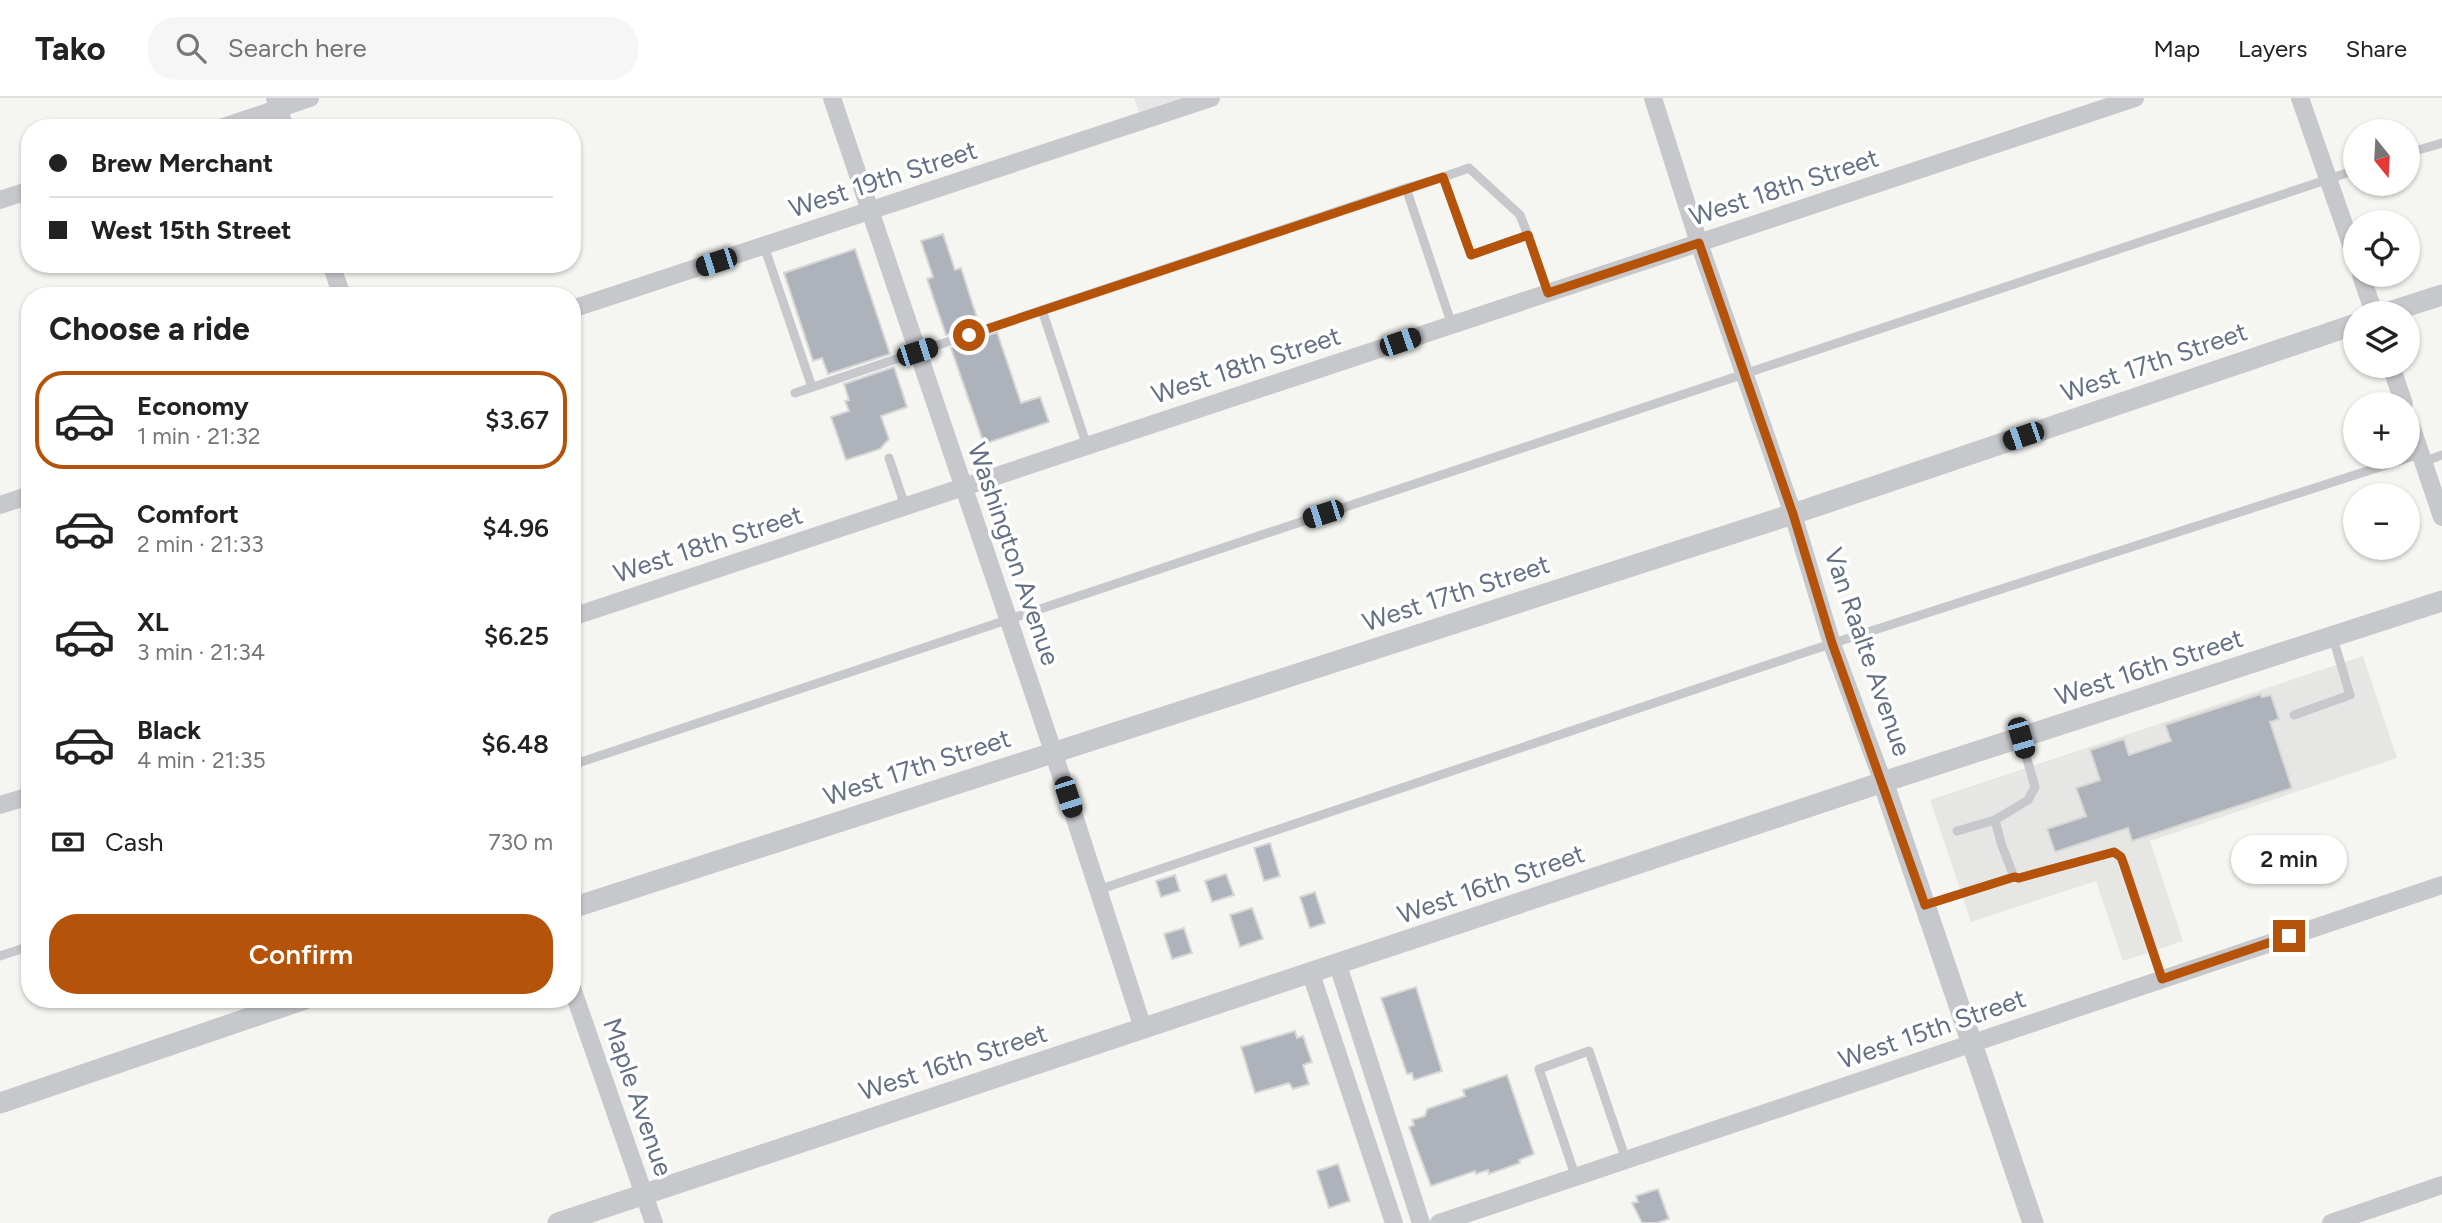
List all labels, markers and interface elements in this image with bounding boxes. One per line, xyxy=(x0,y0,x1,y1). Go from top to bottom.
search box xyxy=(148,17,638,80)
text: Tako xyxy=(35,29,106,68)
icon: search xyxy=(172,29,210,67)
text: Search here xyxy=(228,32,367,64)
text: Map xyxy=(2153,34,2200,63)
text: Layers xyxy=(2238,34,2307,63)
text: Share xyxy=(2345,34,2407,63)
north arrow xyxy=(2343,119,2420,196)
map controls xyxy=(2343,119,2420,560)
street label: West 19th Street xyxy=(785,134,981,224)
street label: West 18th Street xyxy=(1686,141,1883,233)
text: Brew Merchant xyxy=(91,147,273,179)
button: locate xyxy=(2343,210,2420,287)
text: West 15th Street xyxy=(91,214,292,246)
car xyxy=(693,246,740,278)
button: layers xyxy=(2343,301,2420,378)
text: Choose a ride xyxy=(49,310,250,348)
street label: West 17th Street xyxy=(2057,315,2251,409)
route start xyxy=(953,319,985,351)
street label: West 18th Street xyxy=(1148,319,1345,411)
car xyxy=(1377,325,1424,359)
car xyxy=(894,336,941,368)
icon: car xyxy=(53,389,116,452)
text: Economy xyxy=(137,390,249,422)
button: + xyxy=(2343,392,2420,469)
text: $3.67 xyxy=(485,404,549,436)
car xyxy=(2000,419,2047,453)
text: 1 min · 21:32 xyxy=(137,422,261,450)
street label: Washington Avenue xyxy=(961,438,1067,670)
button: − xyxy=(2343,483,2420,560)
icon: car xyxy=(53,497,116,560)
text: Comfort xyxy=(137,498,239,530)
street label: West 18th Street xyxy=(610,498,807,590)
car xyxy=(1300,498,1347,530)
text: $4.96 xyxy=(482,512,549,544)
text: 2 min · 21:33 xyxy=(137,530,264,558)
street label: Van Raalte Avenue xyxy=(1817,544,1919,760)
street label: West 17th Street xyxy=(1358,548,1554,638)
icon: car xyxy=(53,605,116,668)
text: XL xyxy=(137,606,169,638)
text: $6.25 xyxy=(484,620,549,652)
street label: West 16th Street xyxy=(2051,622,2247,712)
text: 3 min · 21:34 xyxy=(137,638,265,666)
icon: car xyxy=(53,713,116,776)
text: Black xyxy=(137,714,201,746)
car xyxy=(2006,715,2037,761)
street label: West 17th Street xyxy=(819,722,1015,812)
text: $6.48 xyxy=(481,728,549,760)
text: 4 min · 21:35 xyxy=(137,746,266,774)
car xyxy=(1052,774,1085,820)
icon: cash xyxy=(49,823,87,861)
text: Cash xyxy=(105,826,164,858)
text: 730 m xyxy=(488,828,553,856)
callout: 2 min xyxy=(2231,834,2347,884)
street label: West 16th Street xyxy=(1393,837,1589,931)
text: 2 min xyxy=(2260,845,2318,873)
button: Confirm xyxy=(49,914,553,994)
route end xyxy=(2273,920,2305,952)
street label: West 15th Street xyxy=(1834,982,2030,1076)
street label: Maple Avenue xyxy=(596,1014,680,1180)
street label: West 16th Street xyxy=(855,1017,1051,1107)

